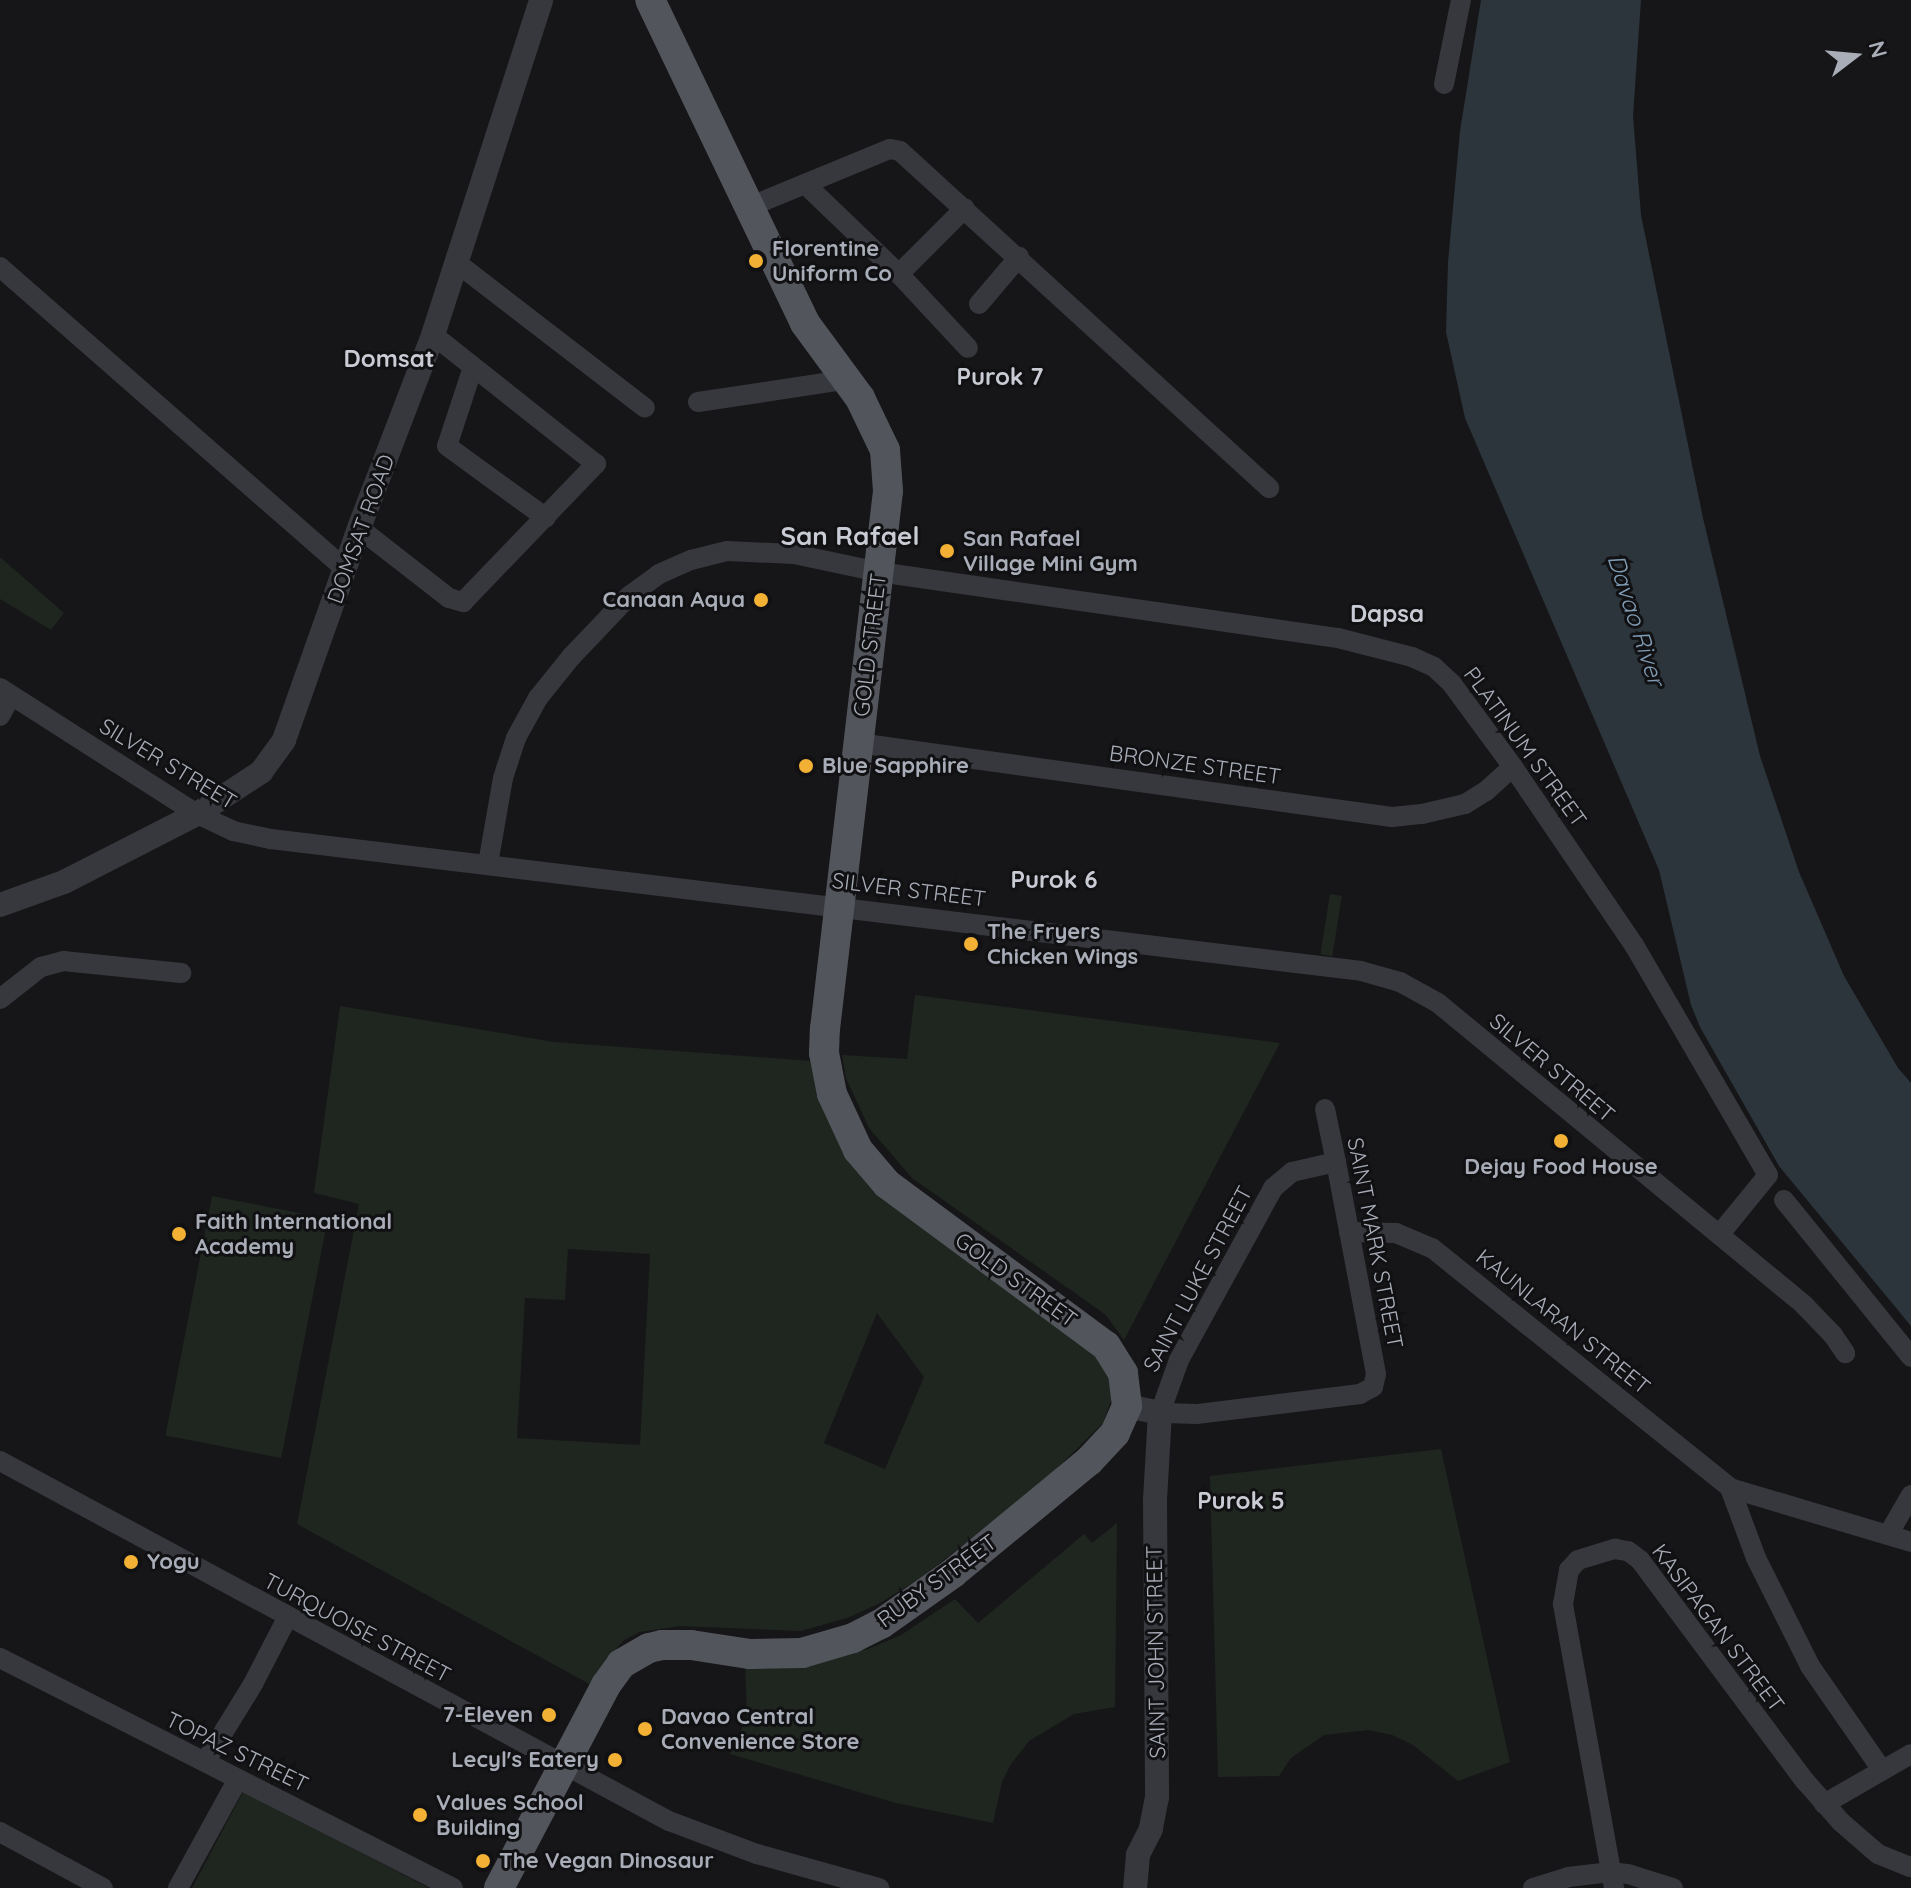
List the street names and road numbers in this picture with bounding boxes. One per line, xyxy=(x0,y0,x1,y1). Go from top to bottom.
street label: DOMSAT ROAD xyxy=(322,451,400,607)
street label: GOLD STREET xyxy=(848,572,892,718)
street label: PLATINUM STREET xyxy=(1458,662,1592,832)
street label: SILVER STREET xyxy=(95,713,241,815)
street label: BRONZE STREET xyxy=(1107,740,1283,790)
street label: SILVER STREET xyxy=(830,867,988,913)
street label: SILVER STREET xyxy=(1484,1008,1620,1128)
street label: SAINT MARK STREET xyxy=(1342,1135,1408,1351)
street label: SAINT LUKE STREET xyxy=(1138,1182,1258,1376)
street label: GOLD STREET xyxy=(950,1227,1082,1333)
street label: KAUNLARAN STREET xyxy=(1471,1244,1655,1400)
street label: RUBY STREET xyxy=(872,1529,1002,1633)
street label: KASIPAGAN STREET xyxy=(1646,1539,1790,1717)
street label: SAINT JOHN STREET xyxy=(1141,1545,1171,1759)
street label: TURQUOISE STREET xyxy=(259,1567,455,1689)
street label: TOPAZ STREET xyxy=(162,1706,312,1798)

